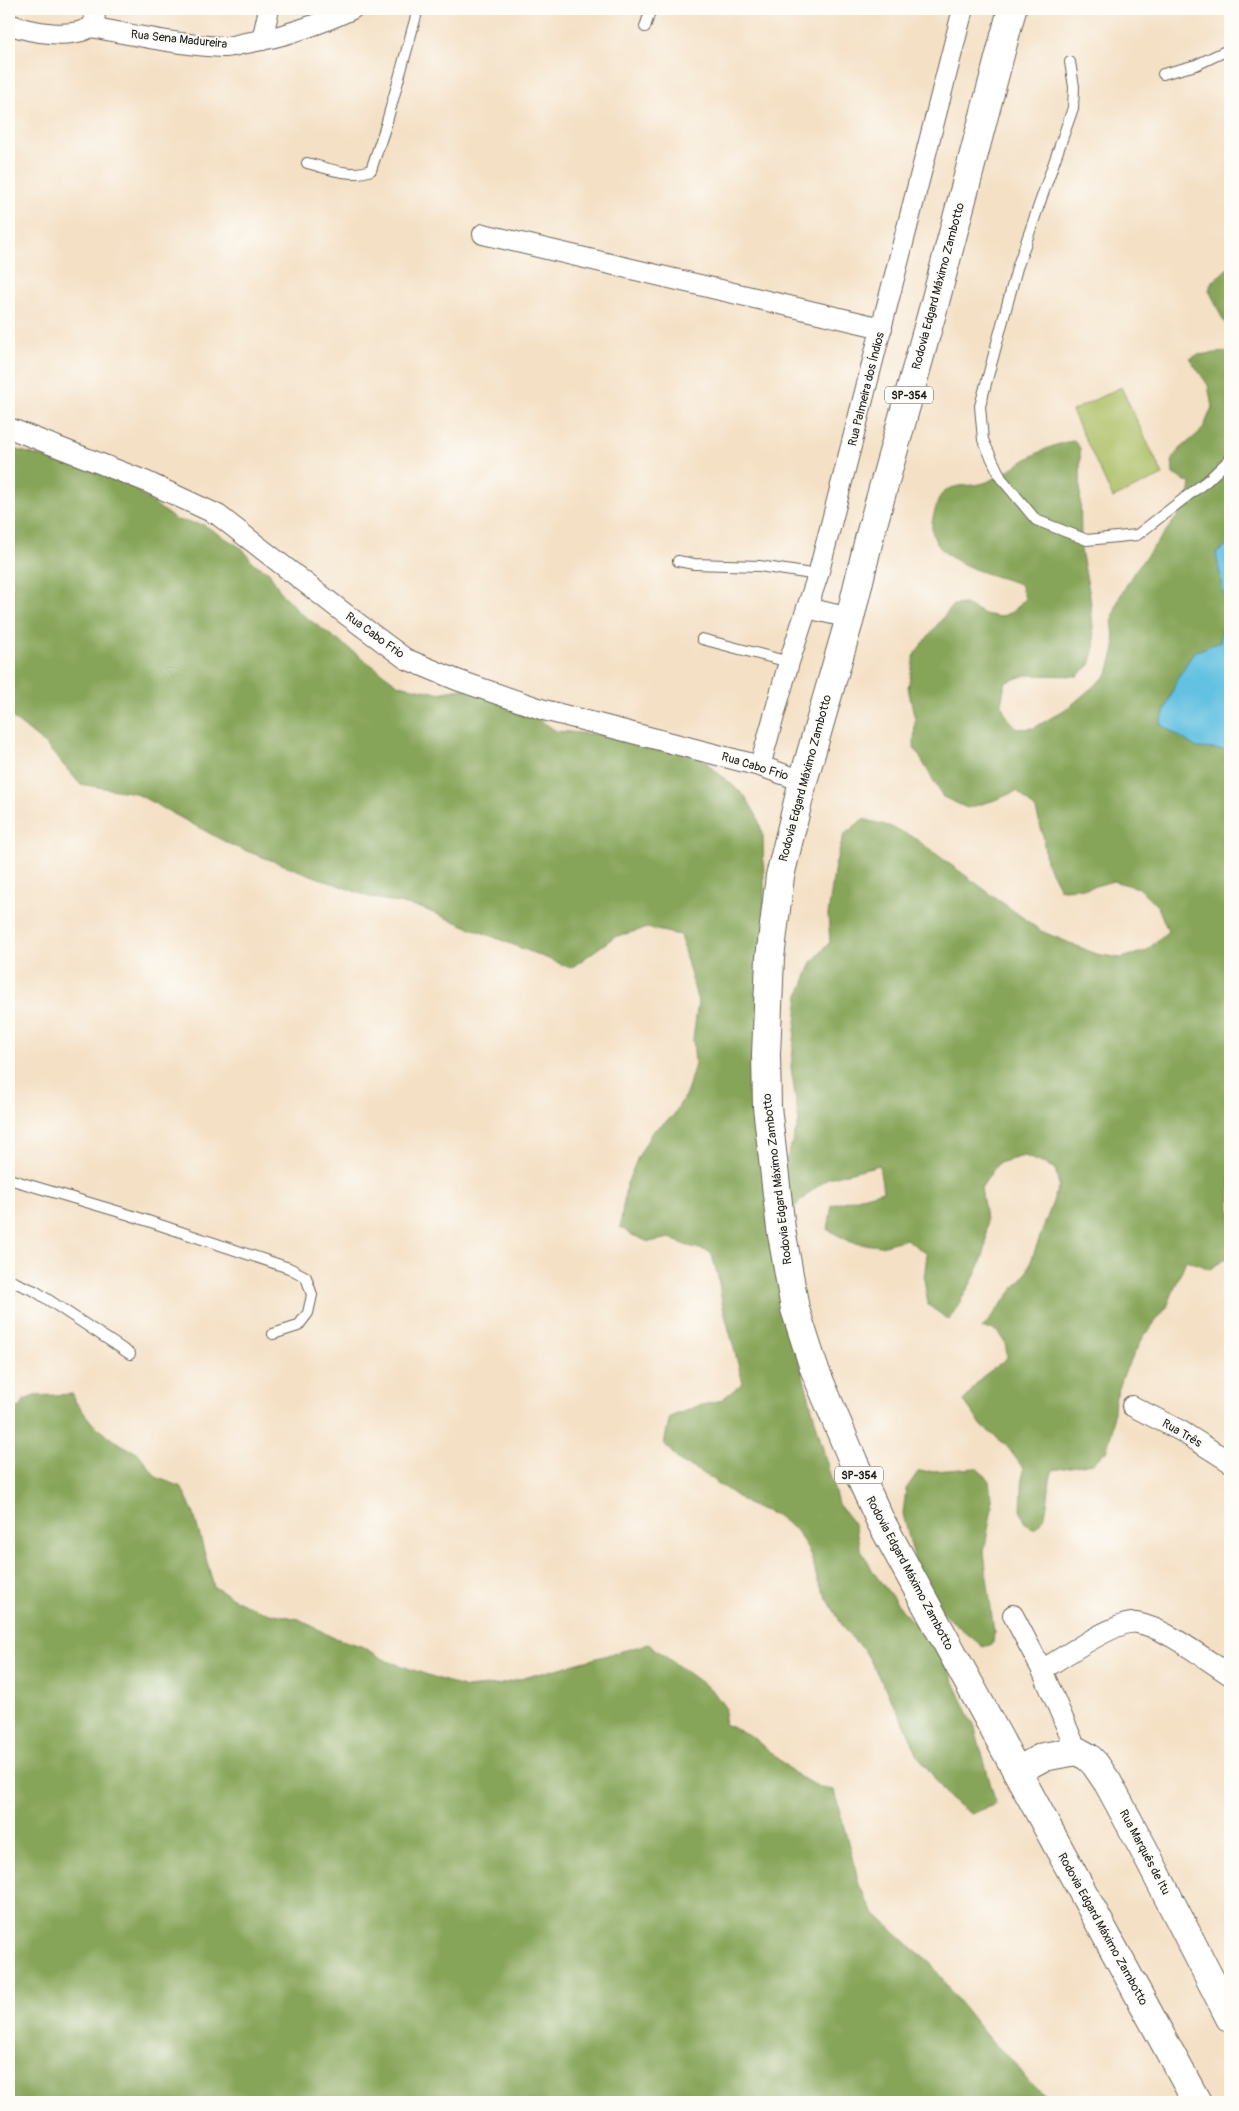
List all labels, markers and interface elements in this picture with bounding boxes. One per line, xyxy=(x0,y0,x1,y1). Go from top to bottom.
street label: Rua Sena Madureira xyxy=(130,27,228,52)
street label: Rodovia Edgard Máximo Zambotto xyxy=(909,201,968,371)
street label: Rua Palmeira dos Índios xyxy=(844,330,888,448)
road number: SP-354 xyxy=(885,386,933,404)
street label: Rua Cabo Frio xyxy=(342,609,408,662)
street label: Rodovia Edgard Máximo Zambotto xyxy=(776,693,835,863)
street label: Rua Cabo Frio xyxy=(720,749,791,784)
street label: Rodovia Edgard Máximo Zambotto xyxy=(760,1092,795,1265)
street label: Rua Três xyxy=(1159,1416,1205,1451)
road number: SP-354 xyxy=(835,1466,883,1484)
street label: Rodovia Edgard Máximo Zambotto xyxy=(863,1494,957,1653)
street label: Rua Marquês de Itu xyxy=(1116,1807,1173,1897)
street label: Rodovia Edgard Máximo Zambotto xyxy=(1054,1850,1151,2009)

